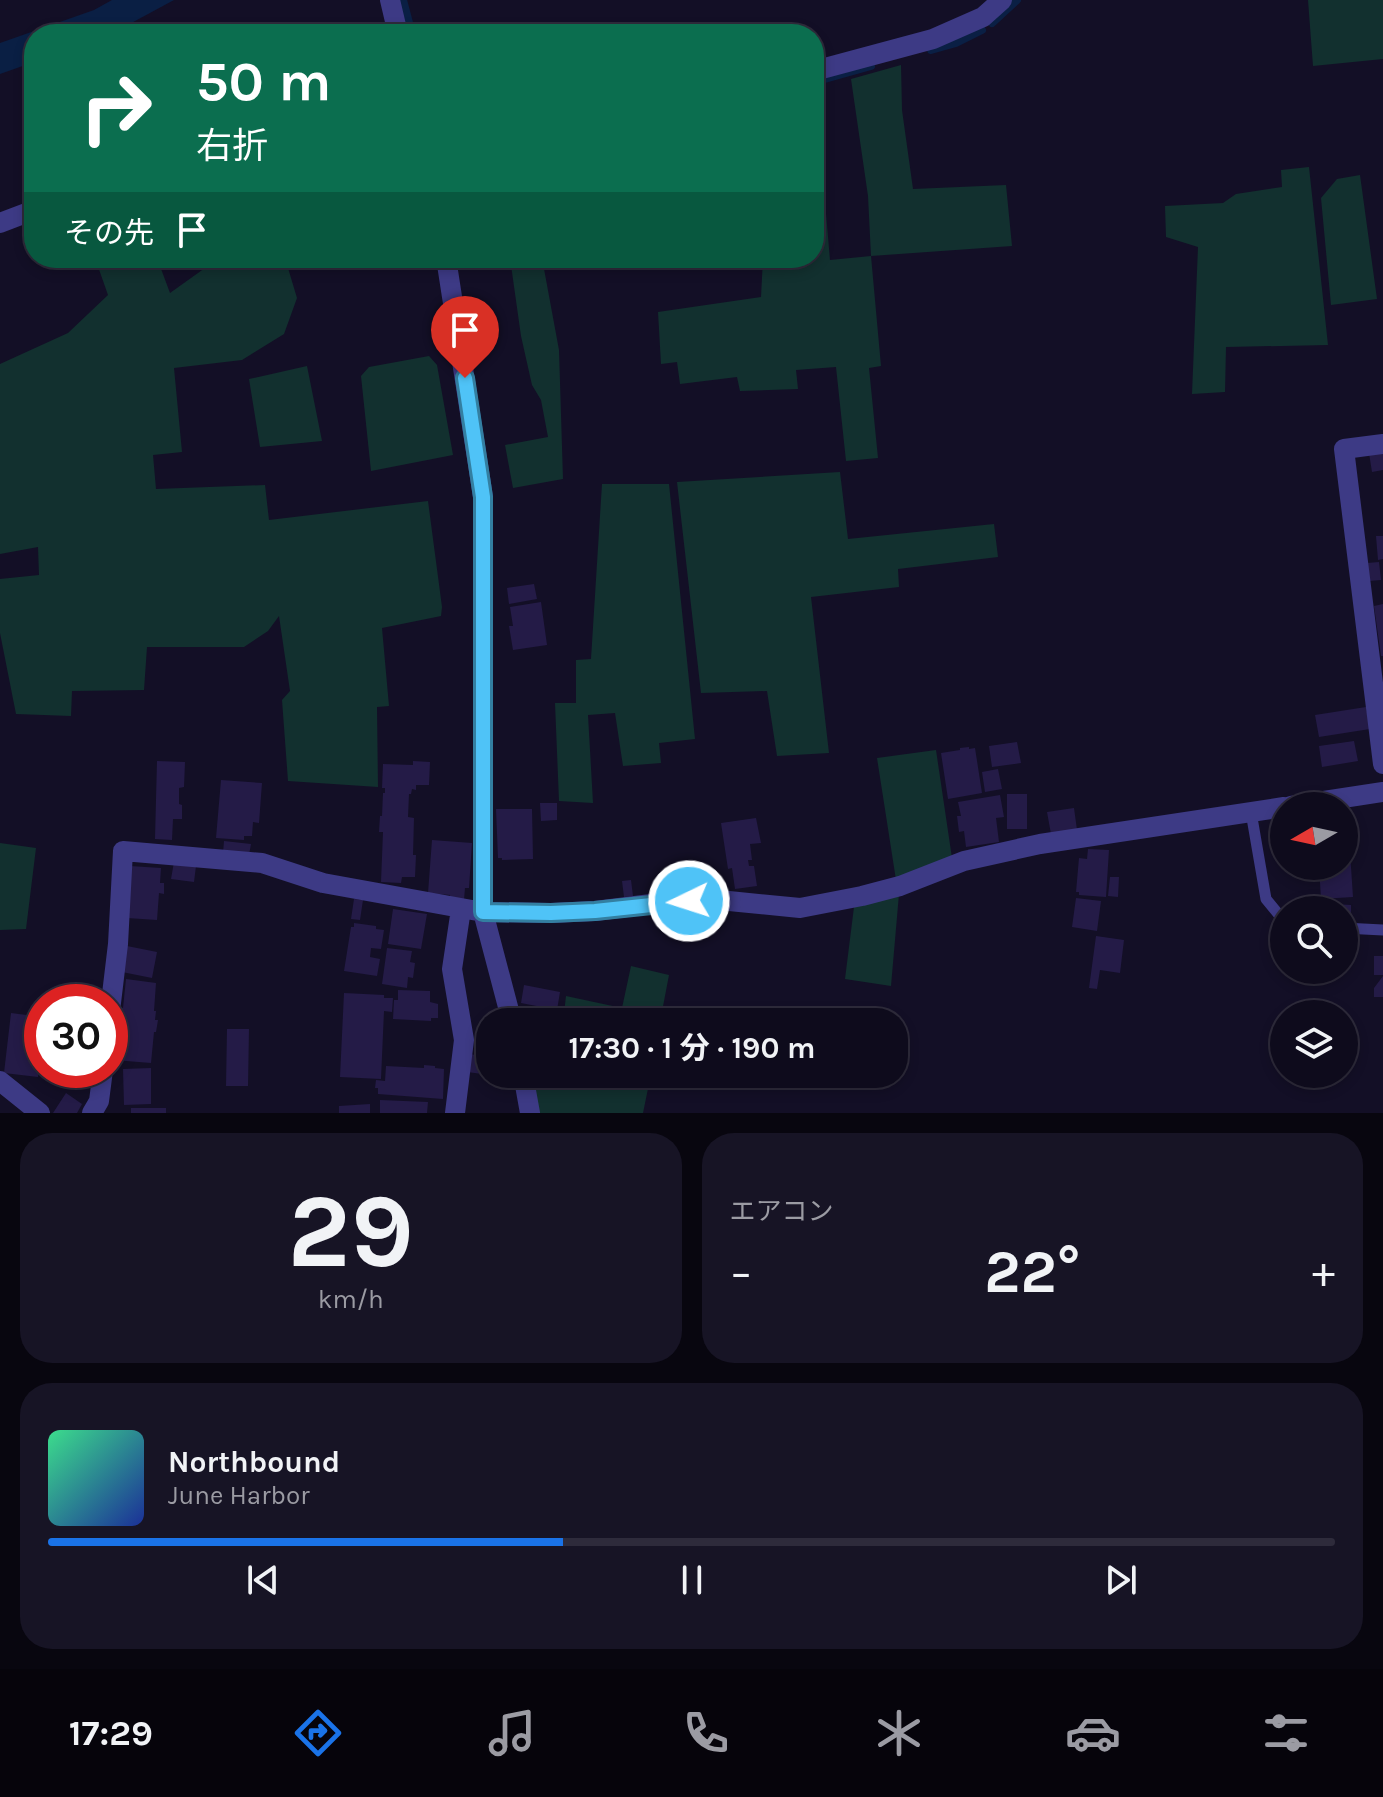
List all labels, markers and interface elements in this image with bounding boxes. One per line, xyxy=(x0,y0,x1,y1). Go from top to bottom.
text: 50 m xyxy=(196,49,331,114)
icon: right xyxy=(64,56,168,160)
text: 右折 xyxy=(196,125,268,167)
icon: arrive xyxy=(170,208,214,252)
text: その先 xyxy=(64,215,154,251)
pin xyxy=(431,296,499,378)
icon: arrive xyxy=(443,308,487,352)
north arrow xyxy=(1270,792,1358,880)
map controls xyxy=(1270,792,1358,1088)
position arrow xyxy=(647,859,731,943)
button: search xyxy=(1270,896,1358,984)
speed limit sign: 30 xyxy=(24,984,128,1088)
button: layers xyxy=(1270,1000,1358,1088)
text: 17:30 · 1 分 · 190 m xyxy=(569,1030,815,1066)
text: 29 xyxy=(288,1171,414,1292)
text: エアコン xyxy=(730,1196,834,1227)
text: 22° xyxy=(984,1237,1080,1307)
text: − xyxy=(730,1247,753,1298)
text: + xyxy=(1312,1247,1335,1298)
text: km/h xyxy=(318,1284,384,1315)
text: Northbound xyxy=(168,1444,340,1480)
text: June Harbor xyxy=(168,1480,310,1511)
icon: previous xyxy=(241,1558,285,1602)
icon: pause xyxy=(670,1558,714,1602)
icon: next xyxy=(1099,1558,1143,1602)
icon: directions xyxy=(290,1705,346,1761)
icon: music xyxy=(484,1705,540,1761)
icon: phone xyxy=(678,1705,734,1761)
icon: climate xyxy=(871,1705,927,1761)
icon: car xyxy=(1065,1705,1121,1761)
icon: filters xyxy=(1258,1705,1314,1761)
text: 17:29 xyxy=(69,1712,153,1754)

